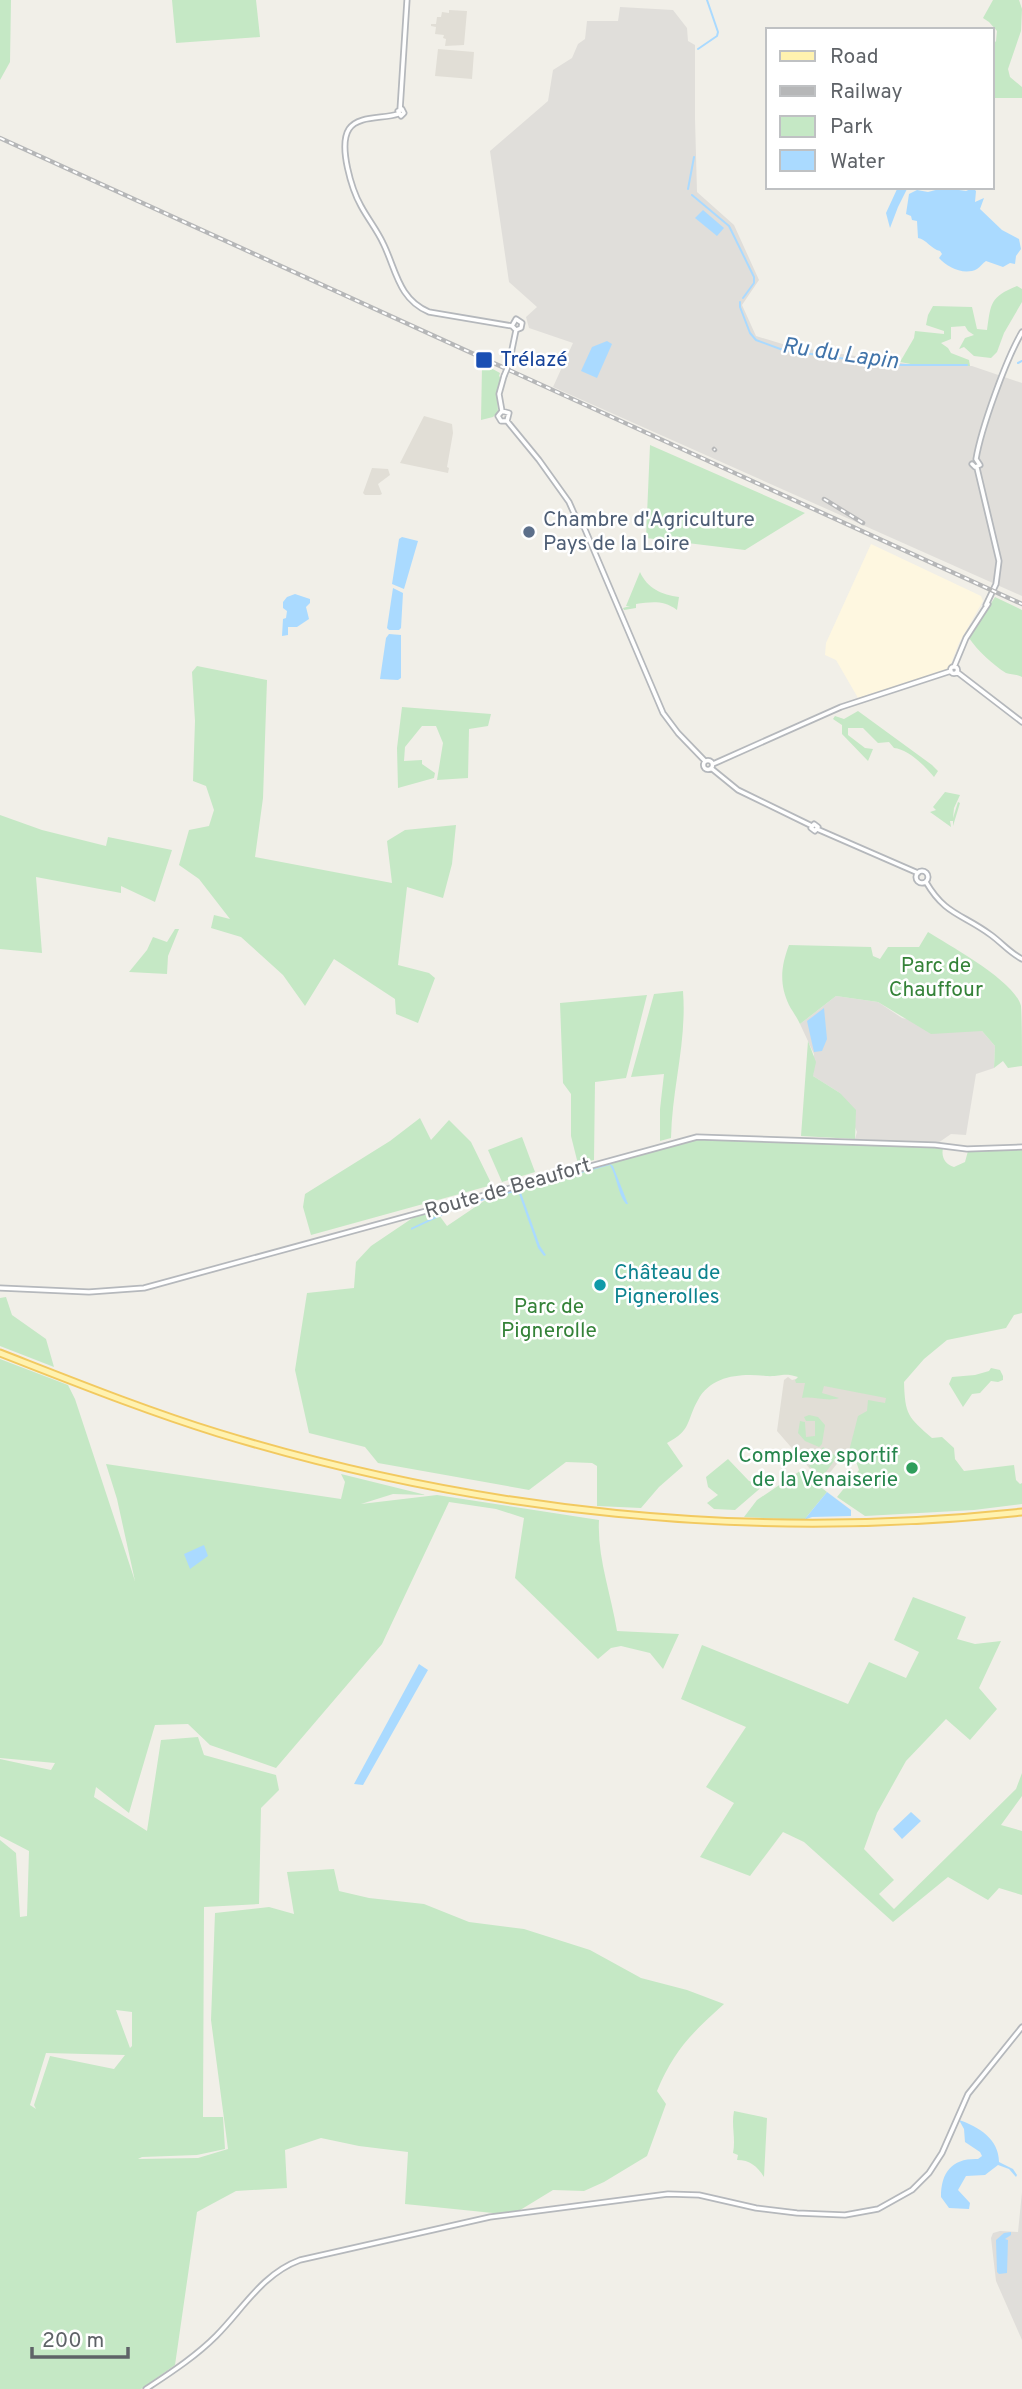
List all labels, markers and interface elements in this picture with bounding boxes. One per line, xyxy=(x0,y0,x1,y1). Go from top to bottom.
legend xyxy=(766,28,994,189)
text: Road xyxy=(830,44,879,71)
text: Railway xyxy=(830,79,903,106)
text: Park xyxy=(830,114,873,141)
text: Water xyxy=(830,149,885,176)
water label: Ru du Lapin xyxy=(780,332,901,378)
place label: Trélazé xyxy=(500,347,568,374)
marker: Trélazé xyxy=(474,350,494,370)
place label: Chambre d'Agriculture Pays de la Loire xyxy=(543,507,755,558)
marker: Chambre d'Agriculture Pays de la Loire xyxy=(521,524,537,540)
park label: Parc de Chauffour xyxy=(889,953,983,1004)
street label: Route de Beaufort xyxy=(422,1152,594,1226)
place label: Château de Pignerolles xyxy=(614,1260,720,1311)
marker: Château de Pignerolles xyxy=(592,1277,608,1293)
park label: Parc de Pignerolle xyxy=(501,1294,597,1345)
place label: Complexe sportif de la Venaiserie xyxy=(738,1443,898,1494)
marker: Complexe sportif de la Venaiserie xyxy=(904,1460,920,1476)
scale bar xyxy=(32,2316,128,2360)
text: 200 m xyxy=(42,2328,104,2355)

